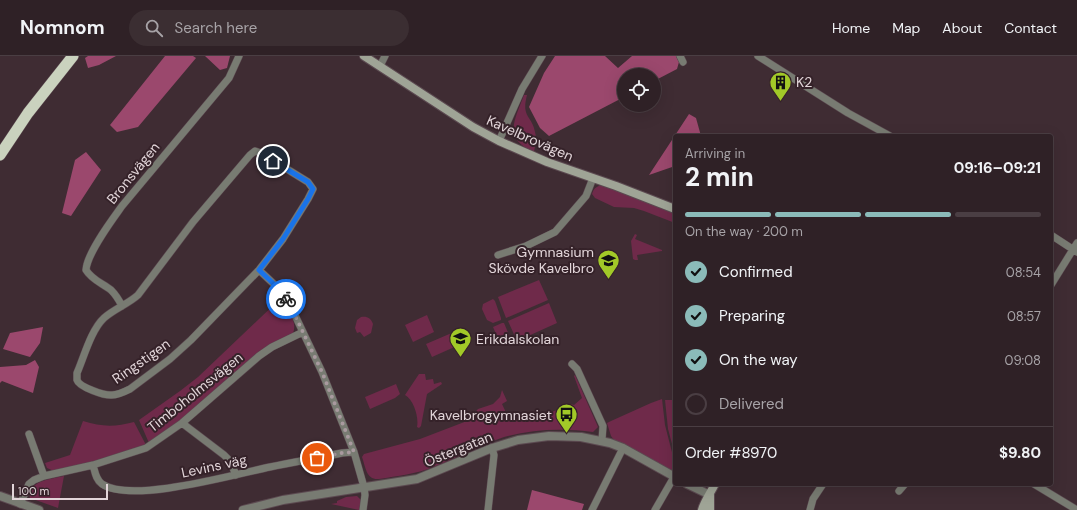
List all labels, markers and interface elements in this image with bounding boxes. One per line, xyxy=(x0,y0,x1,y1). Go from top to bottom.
search box xyxy=(129,10,409,46)
text: Nomnom xyxy=(20,15,105,40)
icon: search xyxy=(143,17,165,39)
text: Search here xyxy=(175,18,257,38)
text: Home xyxy=(832,19,870,37)
text: Map xyxy=(892,19,920,37)
text: About xyxy=(942,19,982,37)
text: Contact xyxy=(1004,19,1057,37)
map controls xyxy=(617,68,661,112)
button: locate xyxy=(617,68,661,112)
building icon: K2 xyxy=(768,69,794,102)
place label: K2 xyxy=(796,73,812,91)
street label: Kavelbrovägen xyxy=(484,111,576,165)
street label: Bronsvägen xyxy=(103,138,163,208)
pin xyxy=(256,144,290,178)
text: Arriving in xyxy=(685,145,745,162)
icon: home xyxy=(262,150,284,172)
text: 09:16–09:21 xyxy=(954,158,1041,178)
text: 2 min xyxy=(685,160,754,194)
text: On the way · 200 m xyxy=(685,223,803,240)
place label: Gymnasium Skövde Kavelbro xyxy=(489,243,594,277)
school or university icon: Gymnasium Skövde Kavelbro xyxy=(596,247,622,280)
icon: check xyxy=(685,261,707,283)
text: Confirmed xyxy=(719,262,793,282)
text: 08:54 xyxy=(1006,264,1041,281)
courier xyxy=(266,279,306,319)
icon: bike xyxy=(275,288,297,310)
icon: check xyxy=(685,305,707,327)
text: Preparing xyxy=(719,306,785,326)
text: 08:57 xyxy=(1007,308,1041,325)
school or university icon: Erikdalskolan xyxy=(448,326,474,359)
place label: Erikdalskolan xyxy=(476,330,559,348)
street label: Ringstigen xyxy=(109,335,173,387)
street label: Timboholmsvägen xyxy=(144,348,246,436)
icon: check xyxy=(685,349,707,371)
text: On the way xyxy=(719,350,798,370)
text: 09:08 xyxy=(1005,352,1041,369)
text: Delivered xyxy=(719,394,784,414)
bus stop icon: Kavelbrogymnasiet xyxy=(554,402,580,435)
place label: Kavelbrogymnasiet xyxy=(430,406,552,424)
street label: Östergatan xyxy=(421,427,495,471)
pin xyxy=(300,441,334,475)
text: Order #8970 xyxy=(685,443,777,463)
text: $9.80 xyxy=(999,443,1041,463)
icon: bag xyxy=(306,447,328,469)
street label: Levins väg xyxy=(179,450,249,482)
scale bar xyxy=(12,482,108,501)
text: 100 m xyxy=(18,484,49,498)

